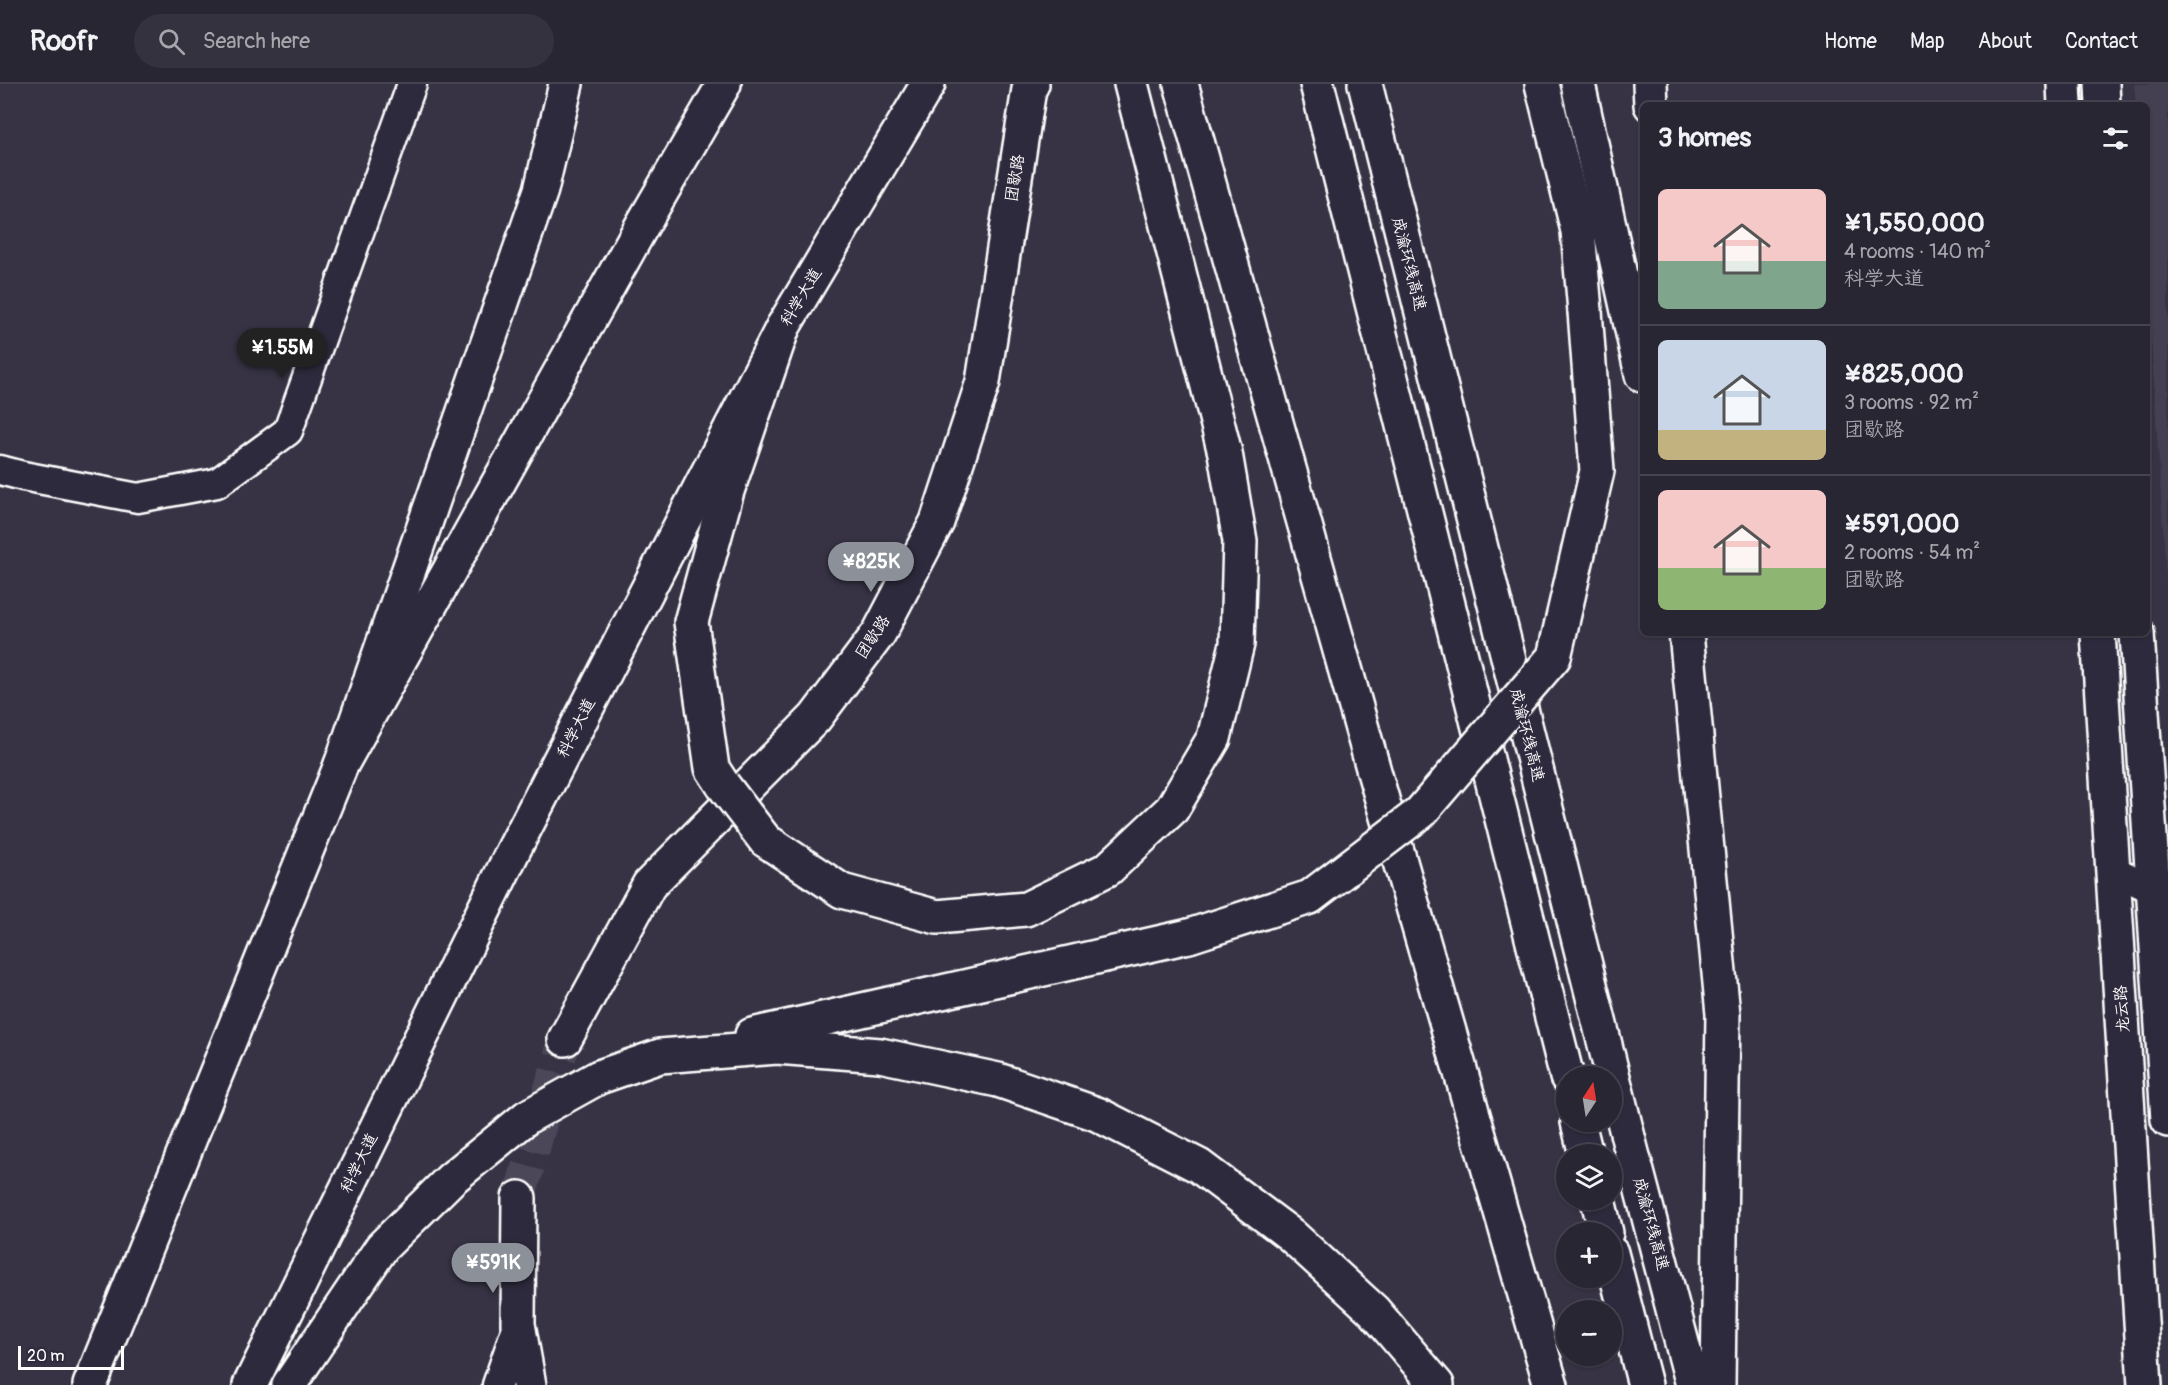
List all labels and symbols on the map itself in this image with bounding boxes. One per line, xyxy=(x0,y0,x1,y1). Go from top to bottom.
street label: 团歇路 xyxy=(1001,153,1029,203)
street label: 成渝环线高速 xyxy=(1388,215,1430,313)
street label: 科学大道 xyxy=(776,264,826,330)
pin: ¥1.55M xyxy=(233,328,331,379)
pin: ¥825K xyxy=(829,542,913,593)
street label: 团歇路 xyxy=(852,611,894,663)
street label: 成渝环线高速 xyxy=(1506,686,1548,784)
street label: 科学大道 xyxy=(553,695,599,761)
street label: 龙云路 xyxy=(2110,984,2134,1034)
north arrow xyxy=(1556,1066,1622,1132)
street label: 科学大道 xyxy=(336,1130,382,1196)
street label: 成渝环线高速 xyxy=(1629,1175,1673,1273)
pin: ¥591K xyxy=(451,1243,535,1294)
scale bar xyxy=(18,1343,124,1370)

